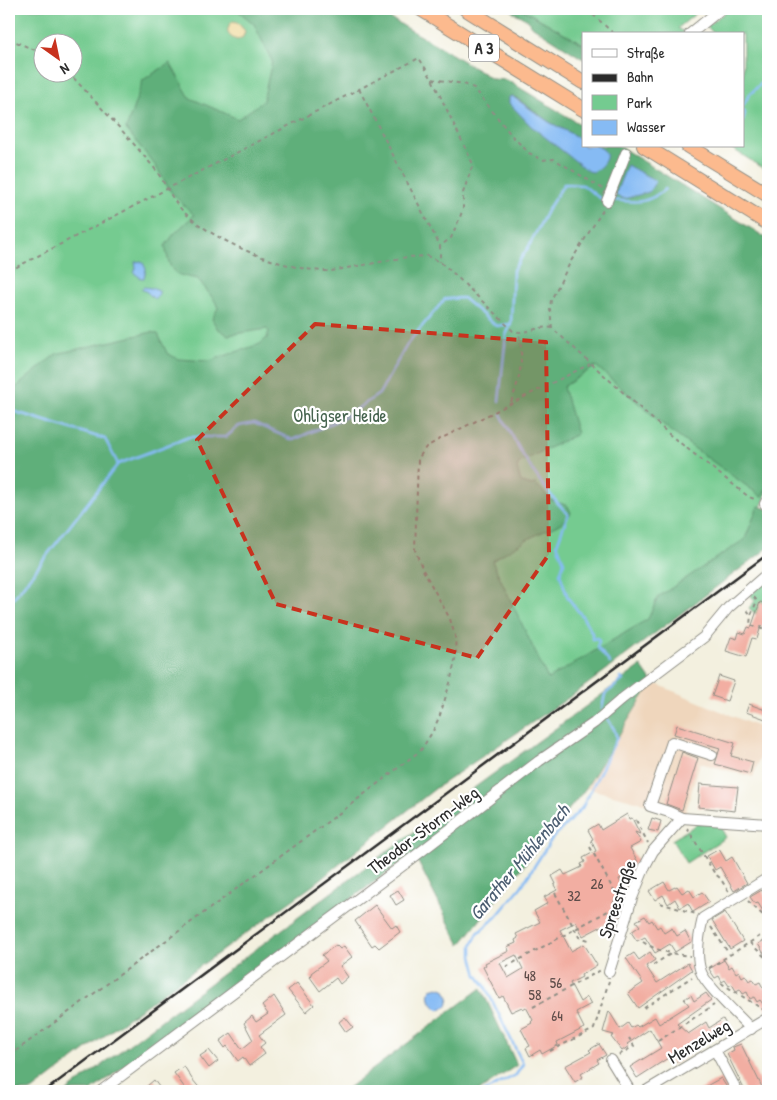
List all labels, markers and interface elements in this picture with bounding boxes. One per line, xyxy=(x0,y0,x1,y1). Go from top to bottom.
north arrow xyxy=(32,32,82,82)
legend xyxy=(582,32,744,148)
road number: A 3 xyxy=(469,34,499,62)
text: Straße xyxy=(627,42,665,63)
text: N xyxy=(57,59,74,80)
text: Bahn xyxy=(627,66,654,87)
text: Park xyxy=(627,92,652,113)
text: Wasser xyxy=(627,116,666,137)
park label: Ohligser Heide xyxy=(293,403,387,428)
street label: Theodor-Storm-Weg xyxy=(362,780,484,880)
water label: Garather Mühlenbach xyxy=(463,797,576,925)
street label: Spreestraße xyxy=(592,857,642,941)
house number: 26 xyxy=(590,873,604,894)
house number: 32 xyxy=(567,885,581,906)
house number: 48 xyxy=(524,965,536,986)
house number: 56 xyxy=(550,972,562,993)
house number: 58 xyxy=(529,984,541,1005)
house number: 64 xyxy=(551,1005,563,1026)
street label: Menzelweg xyxy=(663,1012,735,1070)

